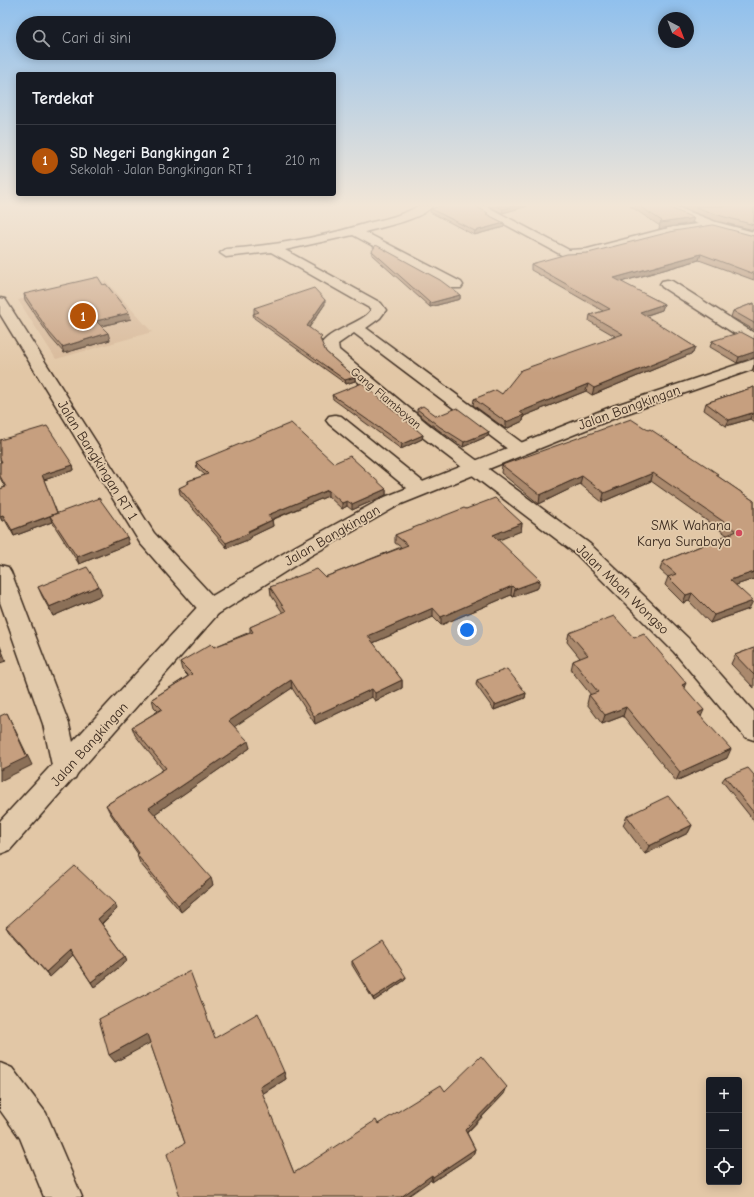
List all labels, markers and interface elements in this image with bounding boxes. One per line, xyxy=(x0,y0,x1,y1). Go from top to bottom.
north arrow xyxy=(658,12,694,48)
search box xyxy=(16,16,336,60)
icon: search xyxy=(30,27,52,49)
text: Cari di sini xyxy=(62,29,131,47)
text: Terdekat xyxy=(32,89,94,108)
text: SD Negeri Bangkingan 2 xyxy=(70,144,230,162)
text: 1 xyxy=(42,153,48,168)
text: 210 m xyxy=(285,153,320,168)
text: Sekolah · Jalan Bangkingan RT 1 xyxy=(70,162,252,177)
pin: 1 xyxy=(70,301,96,331)
street label: Gang Flamboyan xyxy=(348,364,424,432)
street label: Jalan Bangkingan xyxy=(576,381,683,434)
street label: Jalan Bangkingan RT 1 xyxy=(54,397,141,523)
street label: Jalan Bangkingan xyxy=(281,501,383,570)
place label: SMK Wahana Karya Surabaya xyxy=(637,517,731,550)
marker: SMK Wahana Karya Surabaya xyxy=(734,528,744,538)
street label: Jalan Mbah Wongso xyxy=(573,541,673,638)
your location xyxy=(457,620,477,640)
street label: Jalan Bangkingan xyxy=(47,699,132,790)
map controls xyxy=(706,1077,742,1185)
button: + xyxy=(706,1077,742,1113)
button: − xyxy=(706,1113,742,1149)
button: locate xyxy=(706,1149,742,1185)

